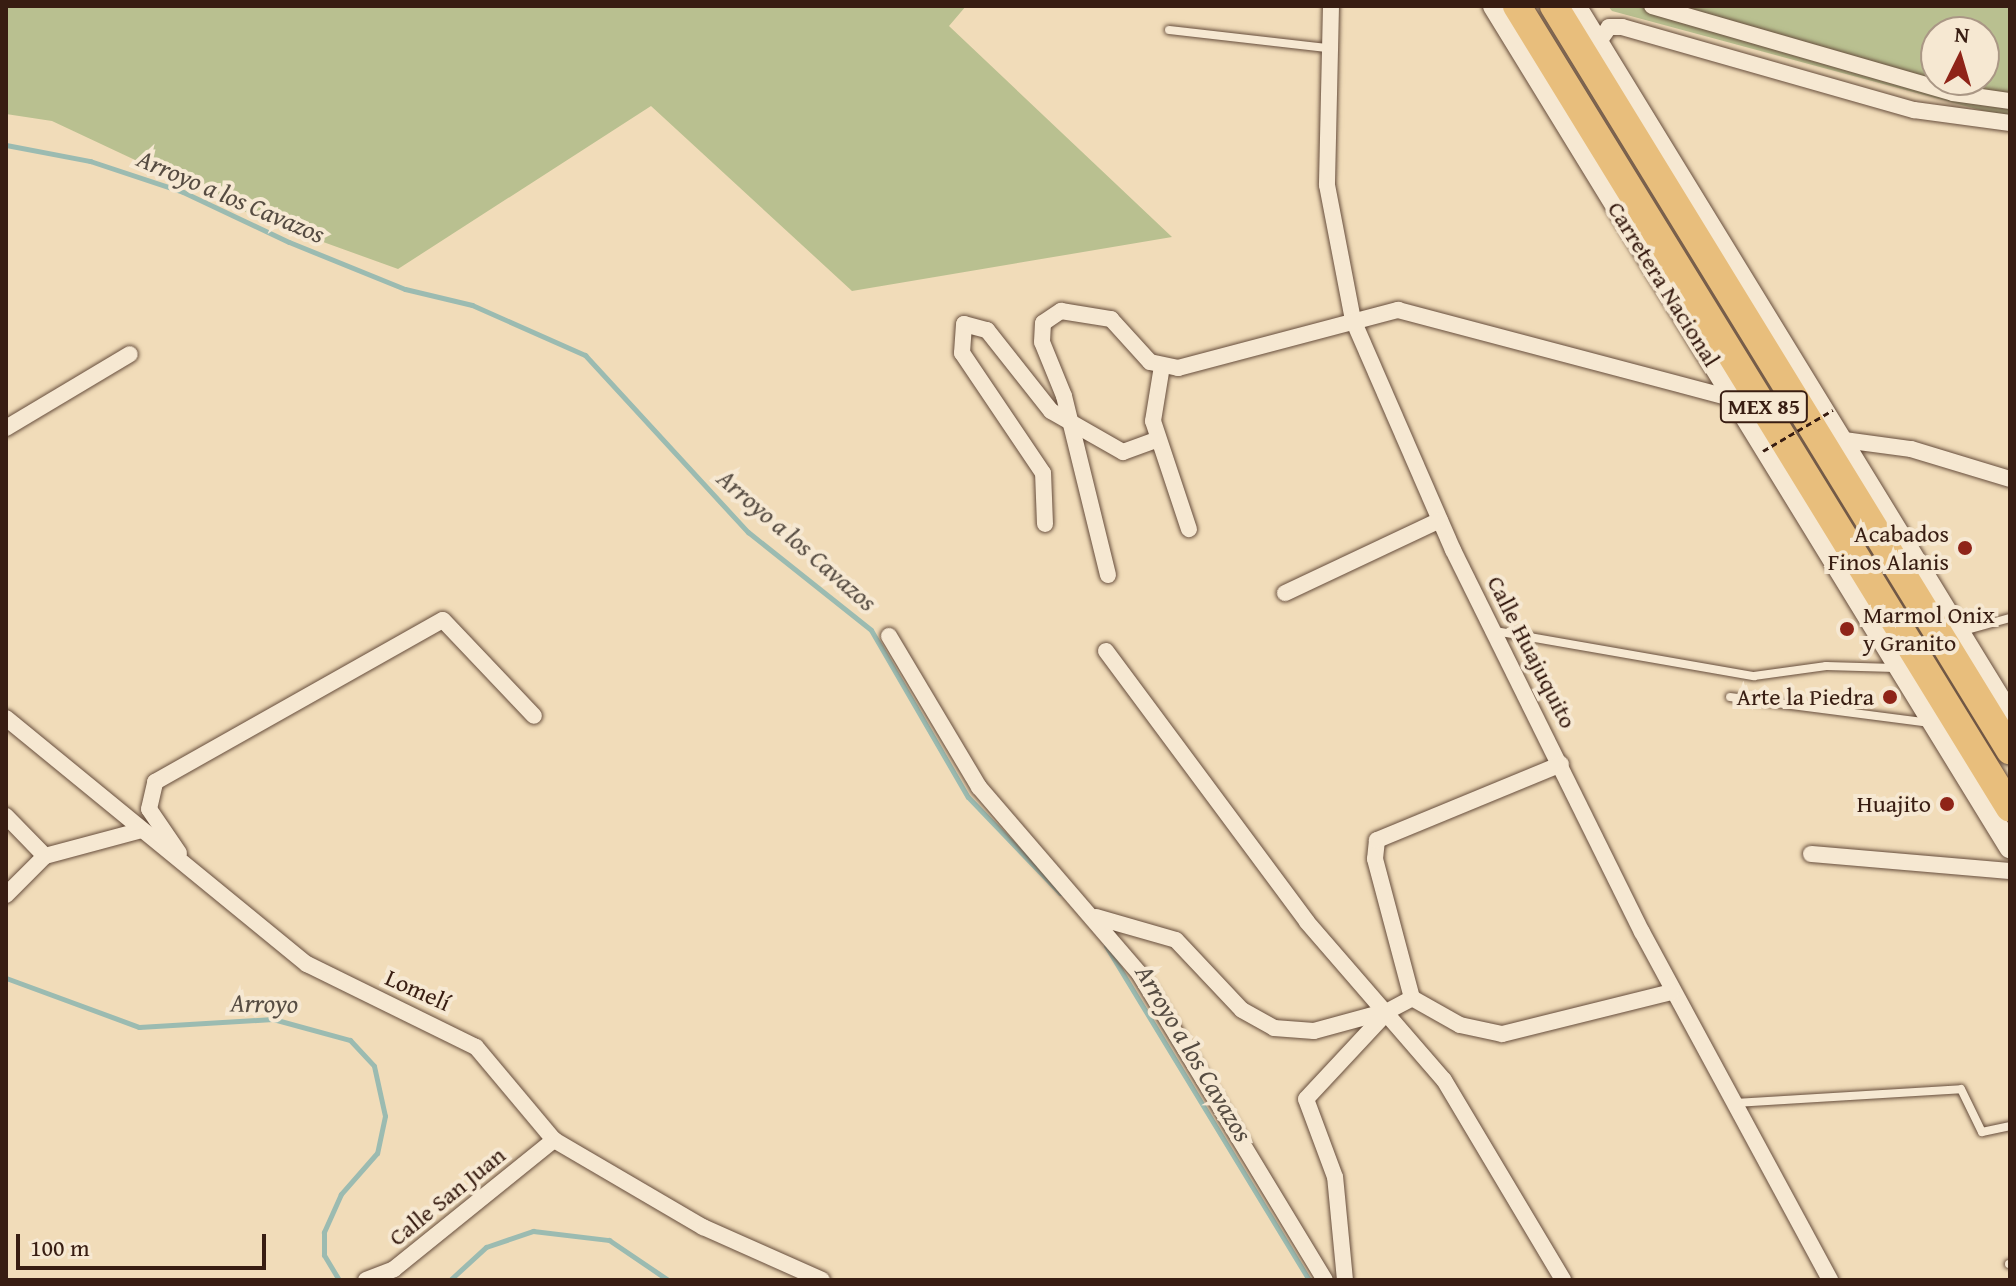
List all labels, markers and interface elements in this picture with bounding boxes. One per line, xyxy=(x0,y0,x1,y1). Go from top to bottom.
north arrow xyxy=(1920,16,2000,96)
text: N xyxy=(1953,18,1971,51)
water label: Arroyo a los Cavazos xyxy=(132,142,330,250)
street label: Carretera Nacional xyxy=(1602,196,1726,372)
road number: MEX 85 xyxy=(1718,389,1810,425)
water label: Arroyo a los Cavazos xyxy=(711,462,883,618)
place label: Acabados Finos Alanis xyxy=(1828,520,1949,576)
marker: Acabados Finos Alanis xyxy=(1956,539,1974,557)
street label: Calle Huajuquito xyxy=(1481,571,1583,733)
place label: Marmol Onix y Granito xyxy=(1863,601,1995,657)
marker: Marmol Onix y Granito xyxy=(1838,620,1856,638)
place label: Arte la Piedra xyxy=(1736,683,1874,711)
marker: Arte la Piedra xyxy=(1881,688,1899,706)
place label: Huajito xyxy=(1857,790,1931,818)
marker: Huajito xyxy=(1938,795,1956,813)
water label: Arroyo a los Cavazos xyxy=(1129,959,1259,1147)
street label: Lomelí xyxy=(381,963,455,1017)
water label: Arroyo xyxy=(230,987,298,1019)
street label: Calle San Juan xyxy=(383,1140,511,1252)
scale bar xyxy=(20,1218,270,1268)
text: 100 m xyxy=(30,1230,90,1265)

